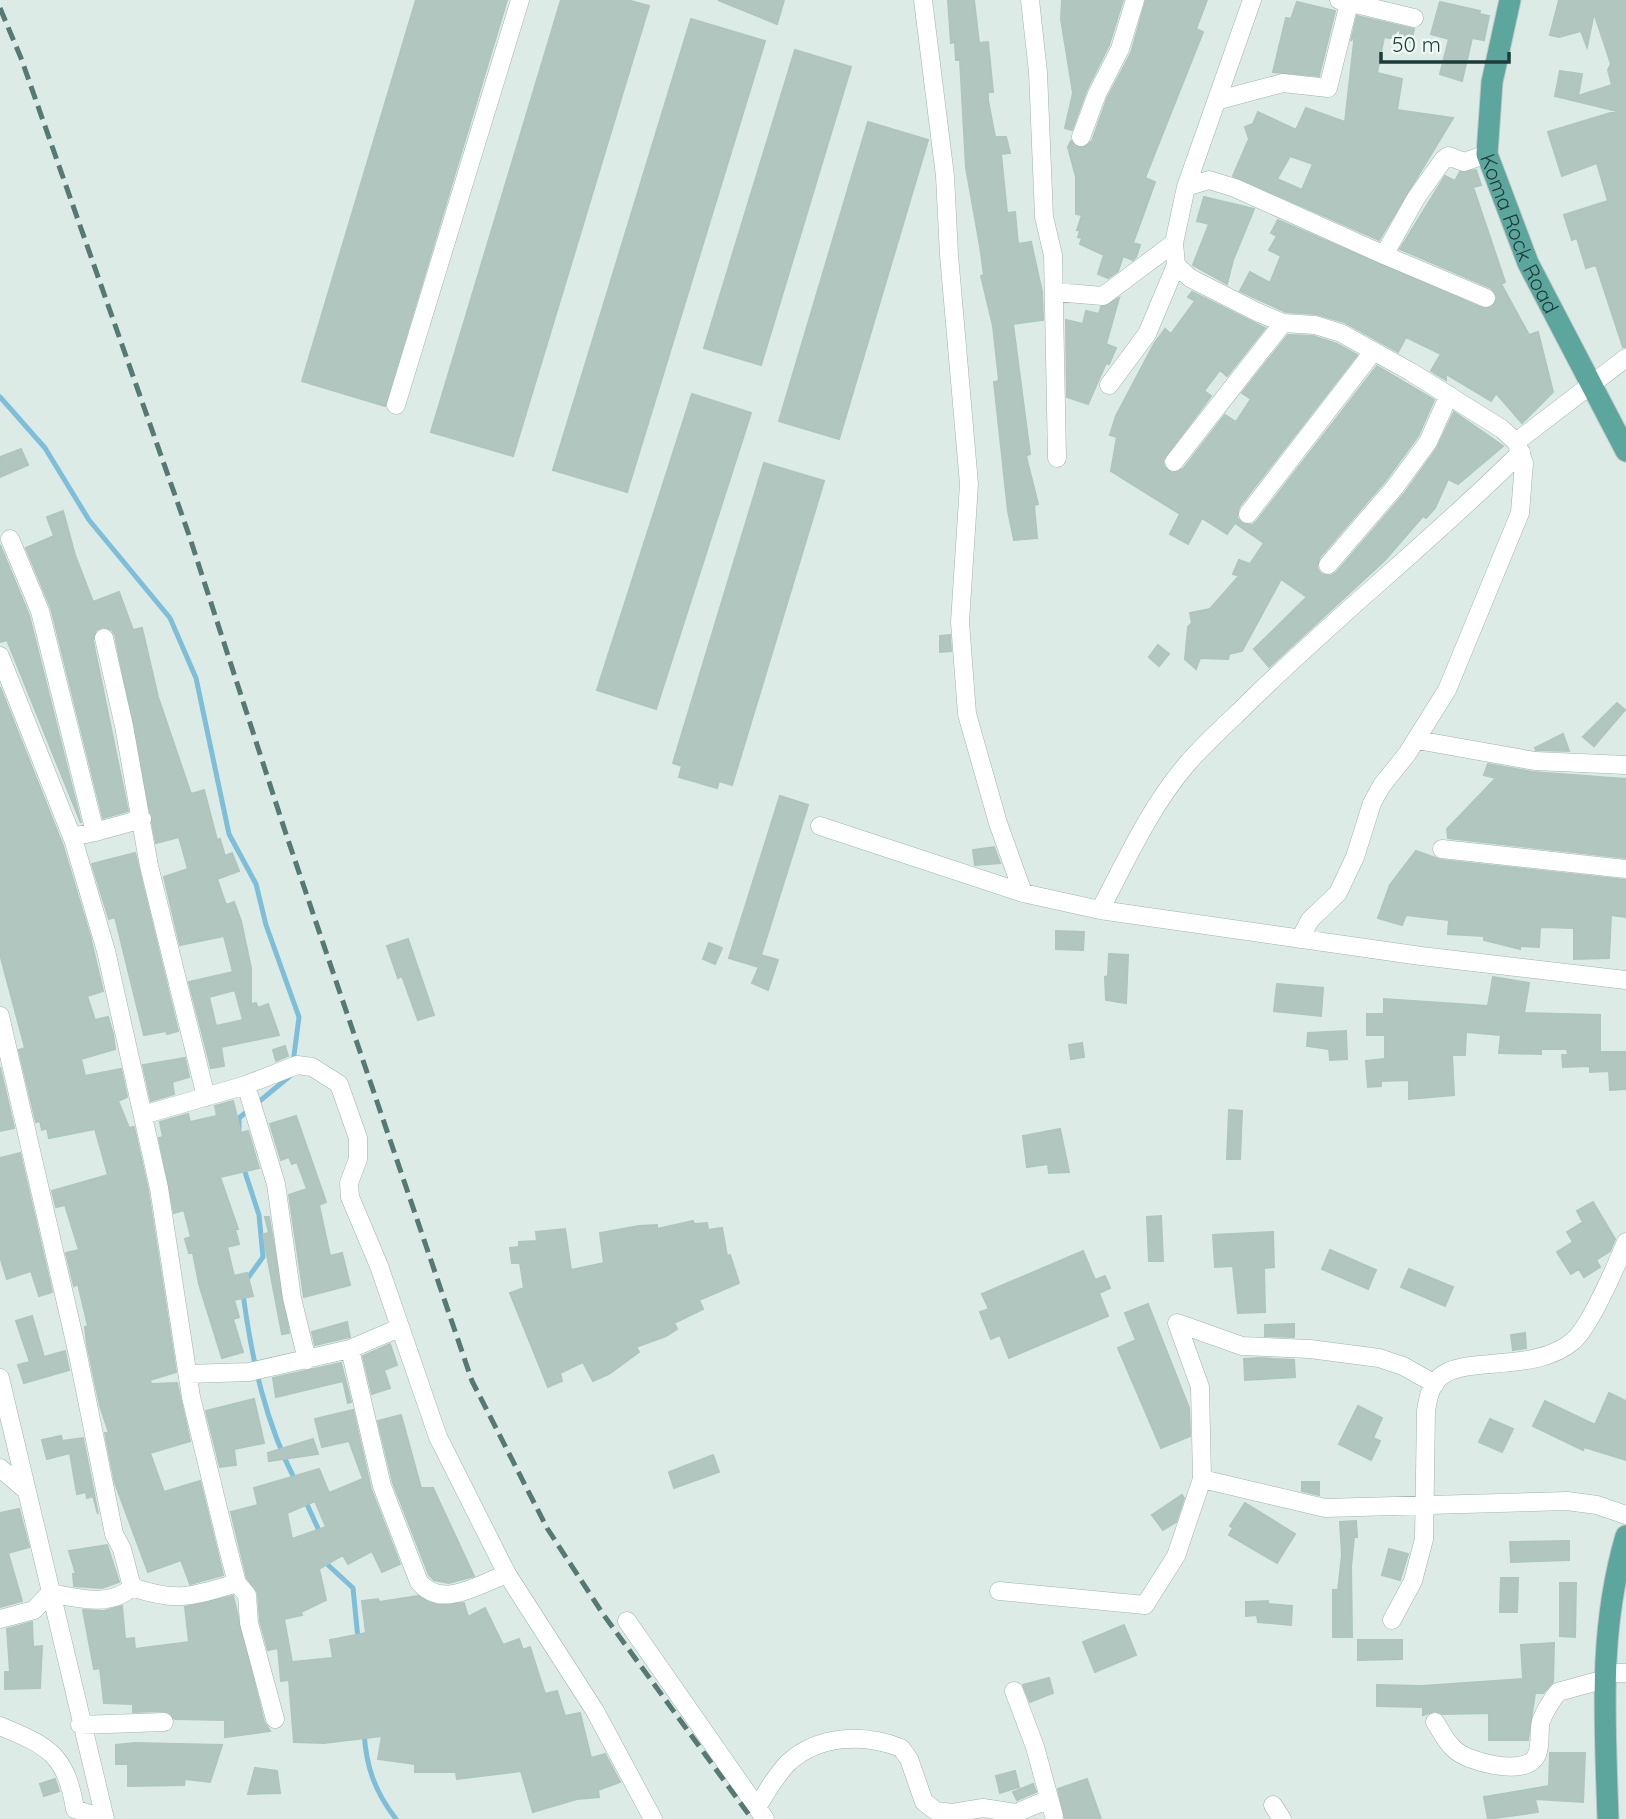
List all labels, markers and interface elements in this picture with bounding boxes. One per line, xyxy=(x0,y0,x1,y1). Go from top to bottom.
scale bar xyxy=(1381,21,1509,65)
text: 50 m xyxy=(1392,31,1441,57)
street label: Koma Rock Road xyxy=(1475,150,1565,318)

